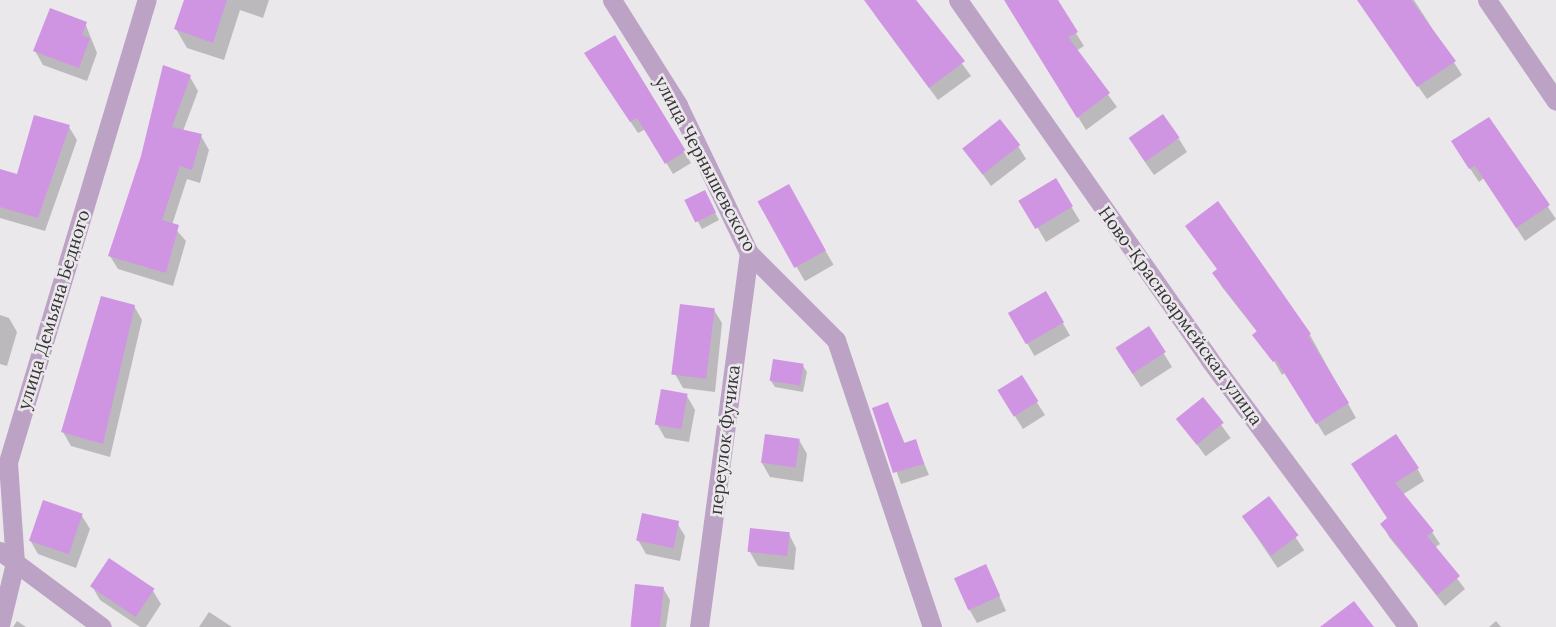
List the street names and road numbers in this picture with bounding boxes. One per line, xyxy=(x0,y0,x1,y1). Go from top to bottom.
street label: улица Чернышевского xyxy=(649,72,761,256)
street label: Ново-Красноармейская улица xyxy=(1093,202,1267,430)
street label: улица Демьяна Бедного xyxy=(13,207,95,413)
street label: переулок Фучика xyxy=(705,364,745,516)

